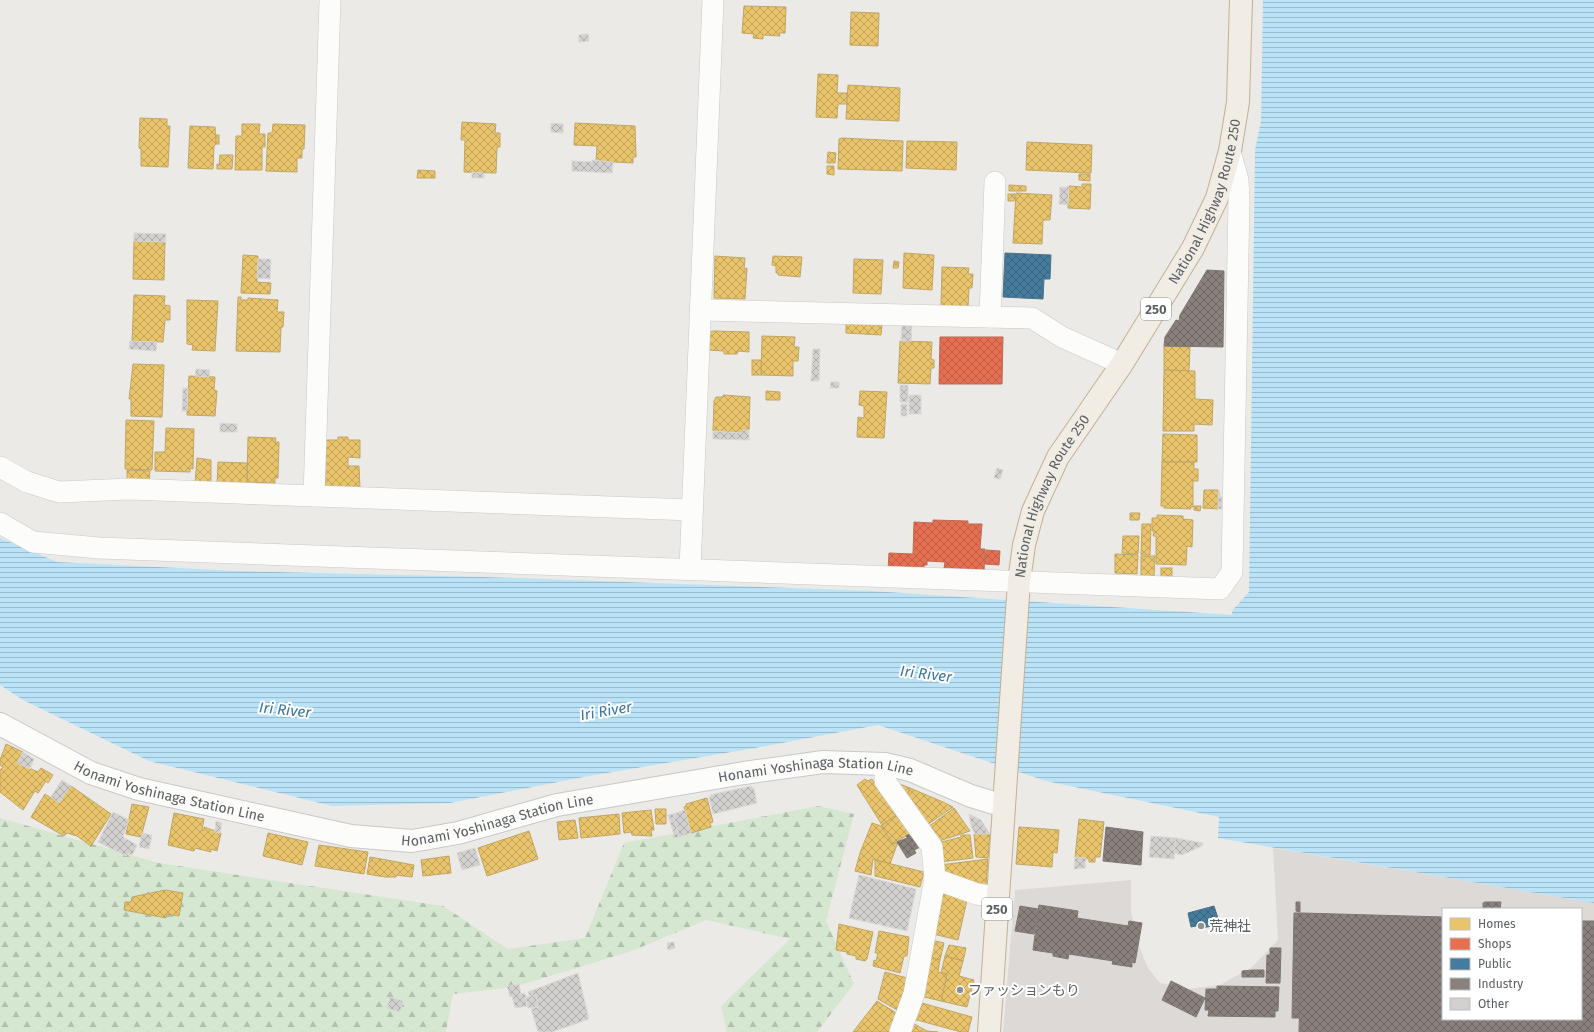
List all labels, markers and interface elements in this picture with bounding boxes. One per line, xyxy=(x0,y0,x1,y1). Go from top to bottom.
street label: National Highway Route 250 xyxy=(1165,117,1244,287)
road number: 250 xyxy=(1141,298,1171,320)
street label: National Highway Route 250 xyxy=(1012,411,1094,579)
water label: Iri River xyxy=(899,662,954,686)
water label: Iri River xyxy=(579,697,634,724)
water label: Iri River xyxy=(258,698,313,722)
street label: Honami Yoshinaga Station Line xyxy=(717,754,915,786)
street label: Honami Yoshinaga Station Line xyxy=(71,757,266,826)
street label: Honami Yoshinaga Station Line xyxy=(400,791,595,850)
road number: 250 xyxy=(982,898,1012,920)
legend xyxy=(1442,908,1582,1020)
text: Homes xyxy=(1478,917,1516,931)
place label: 荒神社 xyxy=(1209,918,1251,935)
marker: 荒神社 xyxy=(1196,921,1206,931)
text: Shops xyxy=(1478,937,1512,951)
text: Public xyxy=(1478,957,1512,971)
text: Industry xyxy=(1478,977,1523,991)
place label: ファッションもり xyxy=(968,982,1080,999)
marker: ファッションもり xyxy=(955,985,965,995)
text: Other xyxy=(1478,997,1509,1011)

